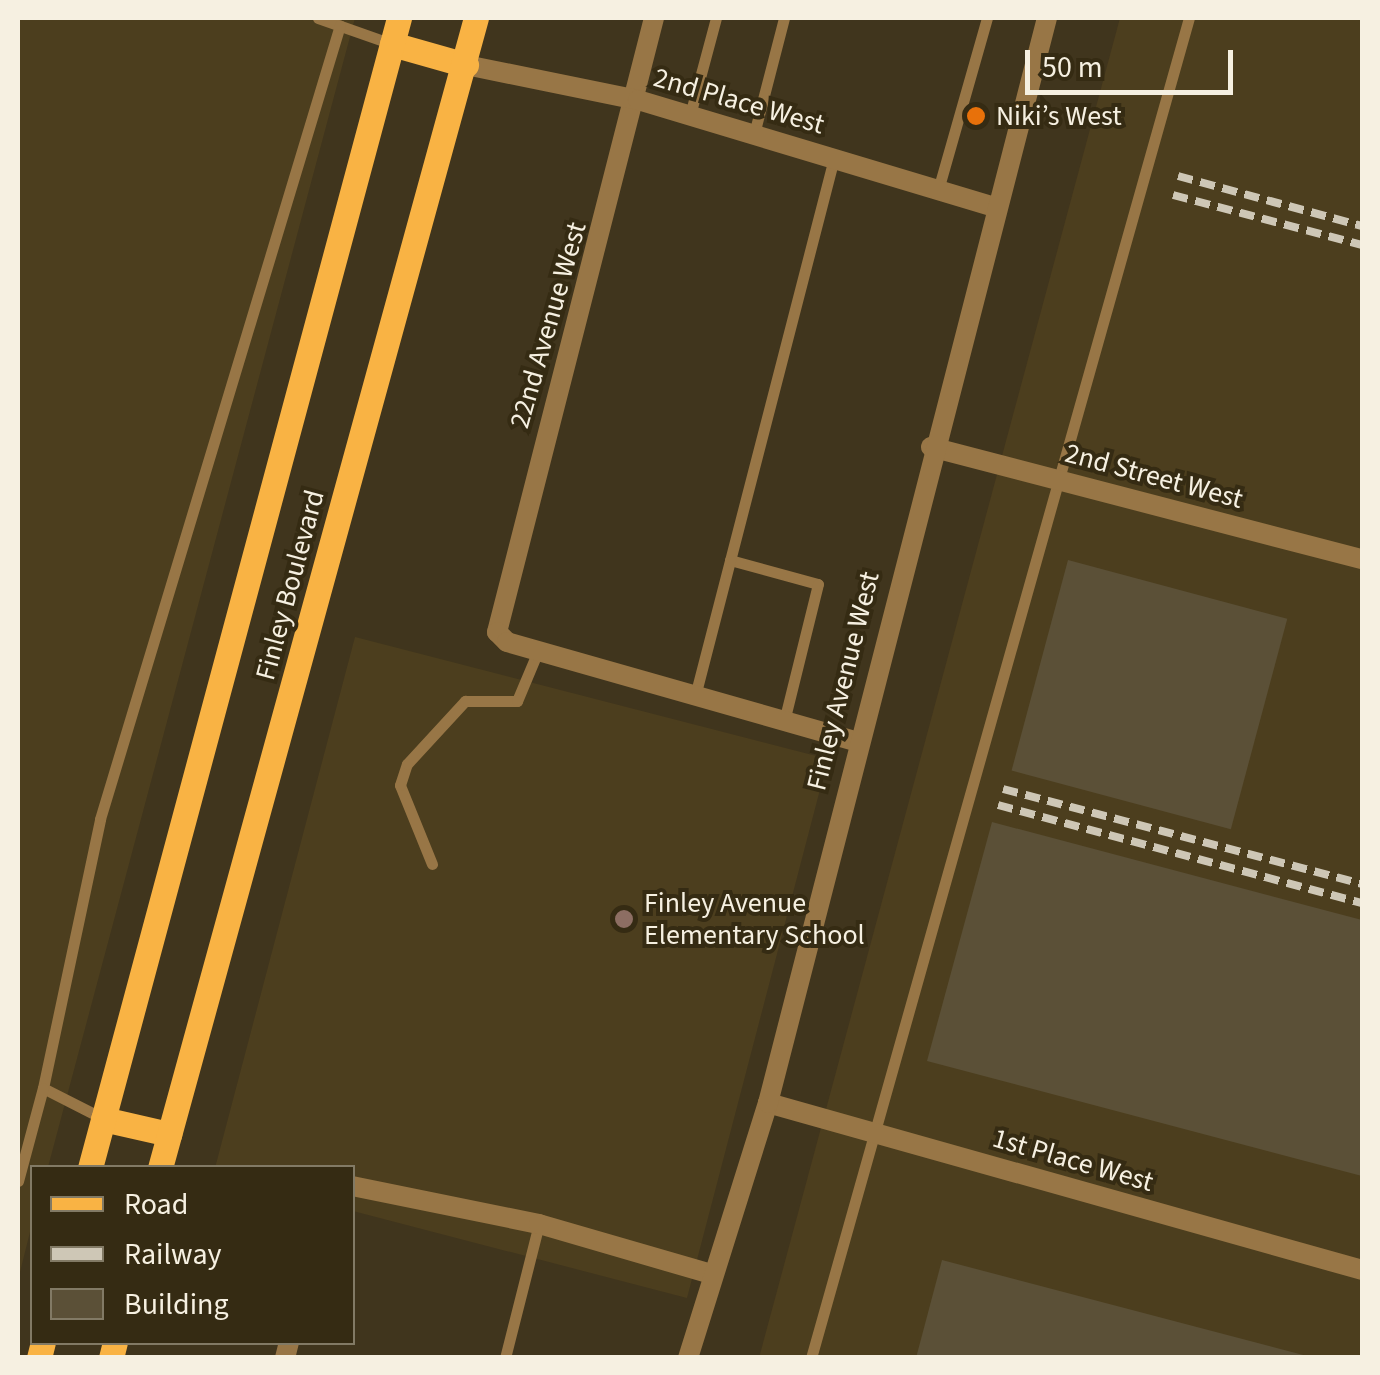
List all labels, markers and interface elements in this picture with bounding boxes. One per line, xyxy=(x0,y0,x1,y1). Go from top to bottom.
scale bar xyxy=(1030,30,1238,92)
text: 50 m xyxy=(1042,46,1103,89)
street label: 2nd Place West xyxy=(650,61,828,141)
place label: Niki’s West xyxy=(996,99,1122,133)
marker: Niki’s West xyxy=(965,105,987,127)
street label: 22nd Avenue West xyxy=(503,218,593,432)
street label: 2nd Street West xyxy=(1061,436,1247,516)
street label: Finley Boulevard xyxy=(248,486,332,684)
street label: Finley Avenue West xyxy=(800,568,886,794)
place label: Finley Avenue Elementary School xyxy=(644,886,865,952)
marker: Finley Avenue Elementary School xyxy=(613,908,635,930)
street label: 1st Place West xyxy=(989,1121,1157,1199)
legend xyxy=(30,1165,355,1345)
text: Road xyxy=(124,1183,188,1226)
text: Railway xyxy=(124,1233,222,1276)
text: Building xyxy=(124,1283,229,1326)

